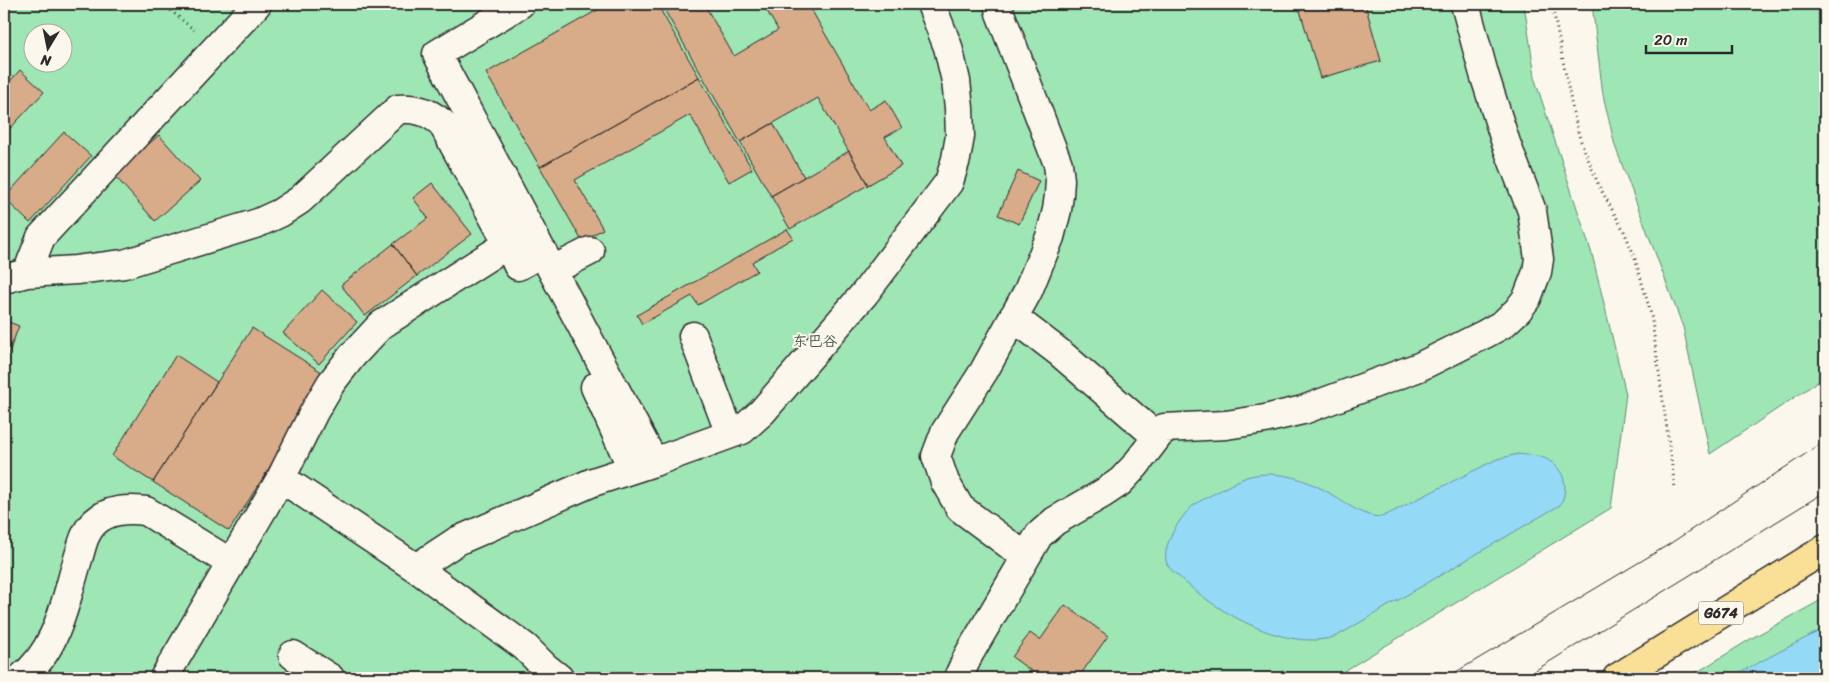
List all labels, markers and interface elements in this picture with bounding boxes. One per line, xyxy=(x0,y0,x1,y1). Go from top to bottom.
north arrow xyxy=(22,22,72,72)
scale bar xyxy=(1646,22,1733,54)
text: 20 m xyxy=(1654,27,1688,53)
text: N xyxy=(39,47,54,74)
park label: 东巴谷 xyxy=(792,328,838,354)
road number: G674 xyxy=(1698,602,1744,624)

